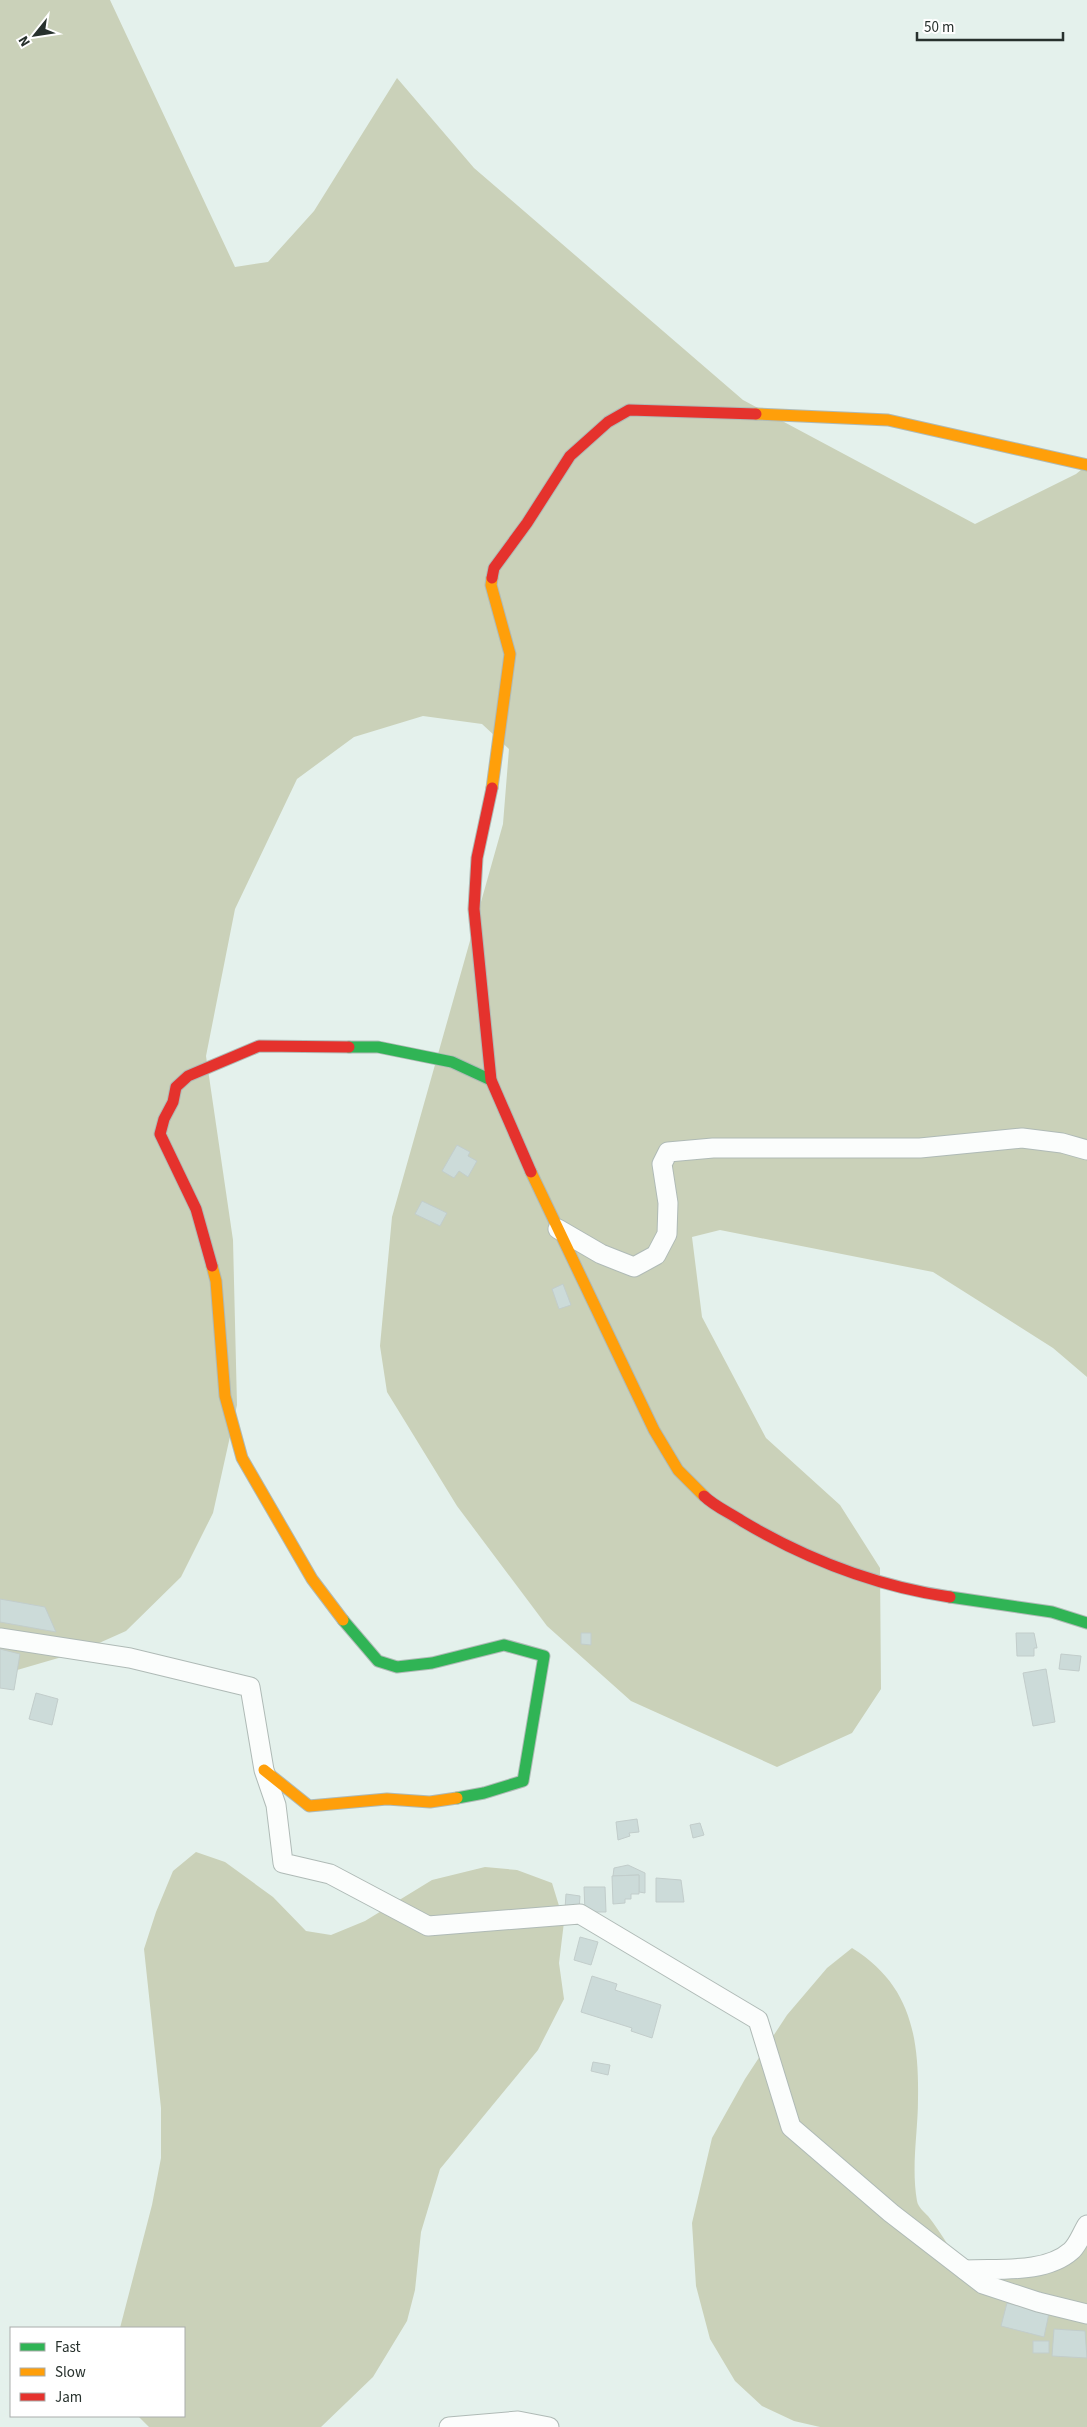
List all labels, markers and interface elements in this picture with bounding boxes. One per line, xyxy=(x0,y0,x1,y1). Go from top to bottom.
north arrow xyxy=(10,10,60,60)
scale bar xyxy=(917,10,1063,42)
text: 50 m xyxy=(924,17,954,38)
text: N xyxy=(14,32,36,50)
legend xyxy=(10,2327,185,2417)
text: Fast xyxy=(55,2337,81,2358)
text: Slow xyxy=(55,2362,86,2383)
text: Jam xyxy=(55,2387,82,2408)

